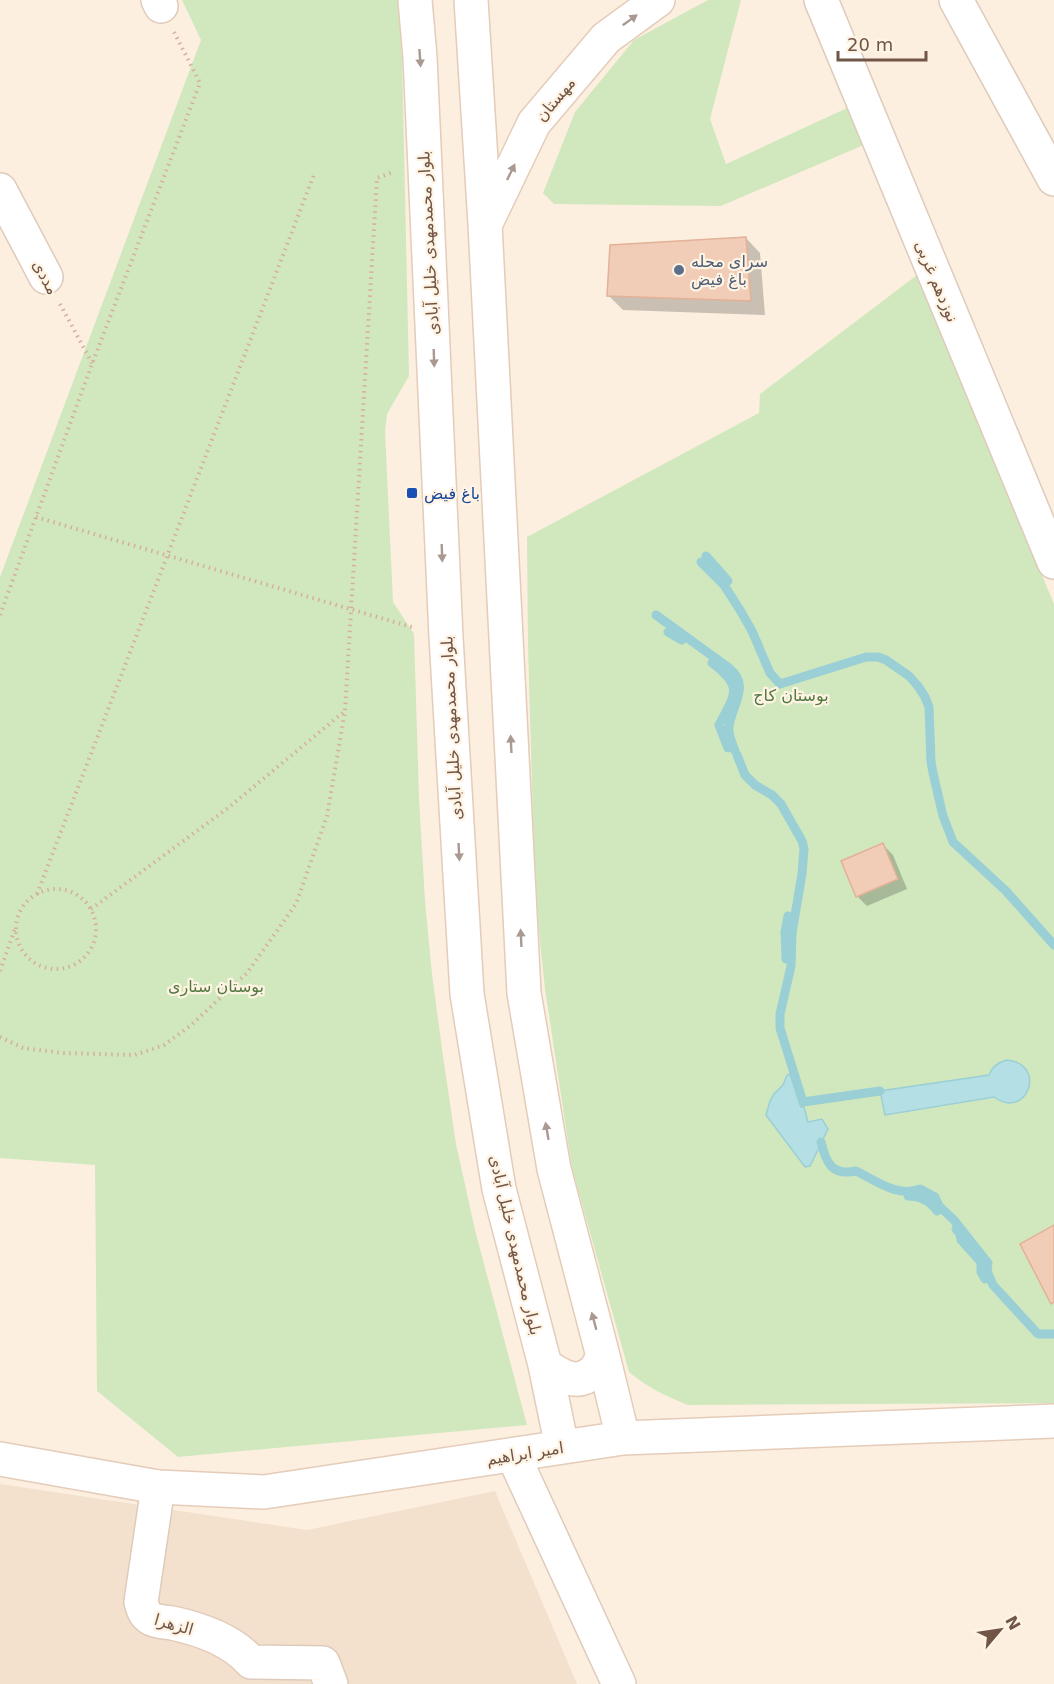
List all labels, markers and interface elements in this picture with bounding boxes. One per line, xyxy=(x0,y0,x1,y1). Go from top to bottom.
one-way arrow xyxy=(621,14,637,26)
scale bar xyxy=(838,24,926,62)
text: 20 m xyxy=(847,34,893,55)
one-way arrow xyxy=(415,49,424,68)
street label: مهستان xyxy=(531,73,580,126)
street label: بلوار محمدمهدی خلیل آبادی xyxy=(414,150,444,336)
one-way arrow xyxy=(506,163,515,180)
street label: نوزدهم غربی xyxy=(910,238,962,325)
place label: سرای محله باغ فیض xyxy=(691,252,768,290)
street label: مددی xyxy=(29,257,63,298)
marker: سرای محله باغ فیض xyxy=(672,263,686,277)
one-way arrow xyxy=(429,348,438,367)
place label: باغ فیض xyxy=(424,484,480,504)
marker: باغ فیض xyxy=(405,486,419,500)
one-way arrow xyxy=(437,543,447,562)
street label: بلوار محمدمهدی خلیل آبادی xyxy=(437,635,467,821)
park label: بوستان کاج xyxy=(753,686,829,706)
one-way arrow xyxy=(507,734,516,753)
one-way arrow xyxy=(454,843,463,862)
one-way arrow xyxy=(516,929,525,948)
park label: بوستان ستاری xyxy=(168,977,264,997)
one-way arrow xyxy=(543,1122,552,1141)
street label: بلوار محمدمهدی خلیل آبادی xyxy=(485,1153,546,1337)
one-way arrow xyxy=(589,1311,598,1329)
street label: امیر ابراهیم xyxy=(485,1438,565,1470)
north arrow xyxy=(970,1600,1030,1660)
street label: الزهرا xyxy=(152,1610,196,1640)
text: N xyxy=(1001,1613,1024,1633)

